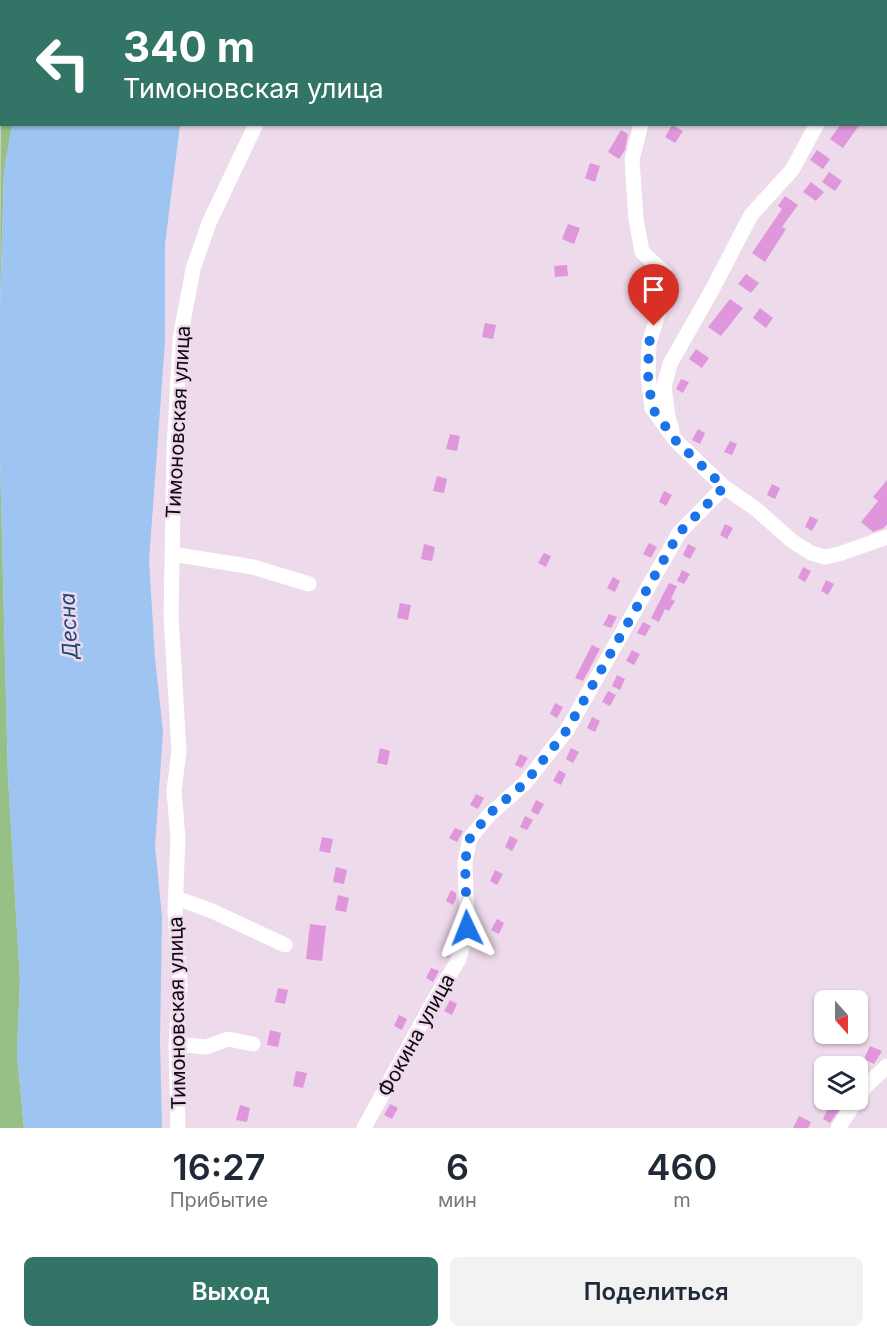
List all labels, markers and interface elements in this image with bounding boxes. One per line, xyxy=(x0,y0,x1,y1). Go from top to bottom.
text: 340 m xyxy=(123,21,255,72)
icon: left xyxy=(24,24,102,102)
text: Тимоновская улица xyxy=(123,72,384,105)
pin xyxy=(628,264,679,326)
icon: arrive xyxy=(637,273,670,306)
street label: Тимоновская улица xyxy=(161,325,195,519)
water label: Десна xyxy=(54,592,83,661)
position arrow xyxy=(435,896,499,960)
street label: Тимоновская улица xyxy=(163,916,191,1110)
street label: Фокина улица xyxy=(372,969,460,1101)
north arrow xyxy=(814,990,868,1044)
map controls xyxy=(814,990,868,1110)
button: layers xyxy=(814,1056,868,1110)
text: 16:27 xyxy=(172,1145,265,1189)
text: 6 xyxy=(446,1145,469,1189)
text: 460 xyxy=(647,1145,717,1189)
text: Прибытие xyxy=(170,1188,268,1212)
text: мин xyxy=(438,1188,477,1212)
text: m xyxy=(673,1188,691,1212)
button: Выход xyxy=(24,1257,438,1326)
button: Поделиться xyxy=(450,1257,863,1326)

